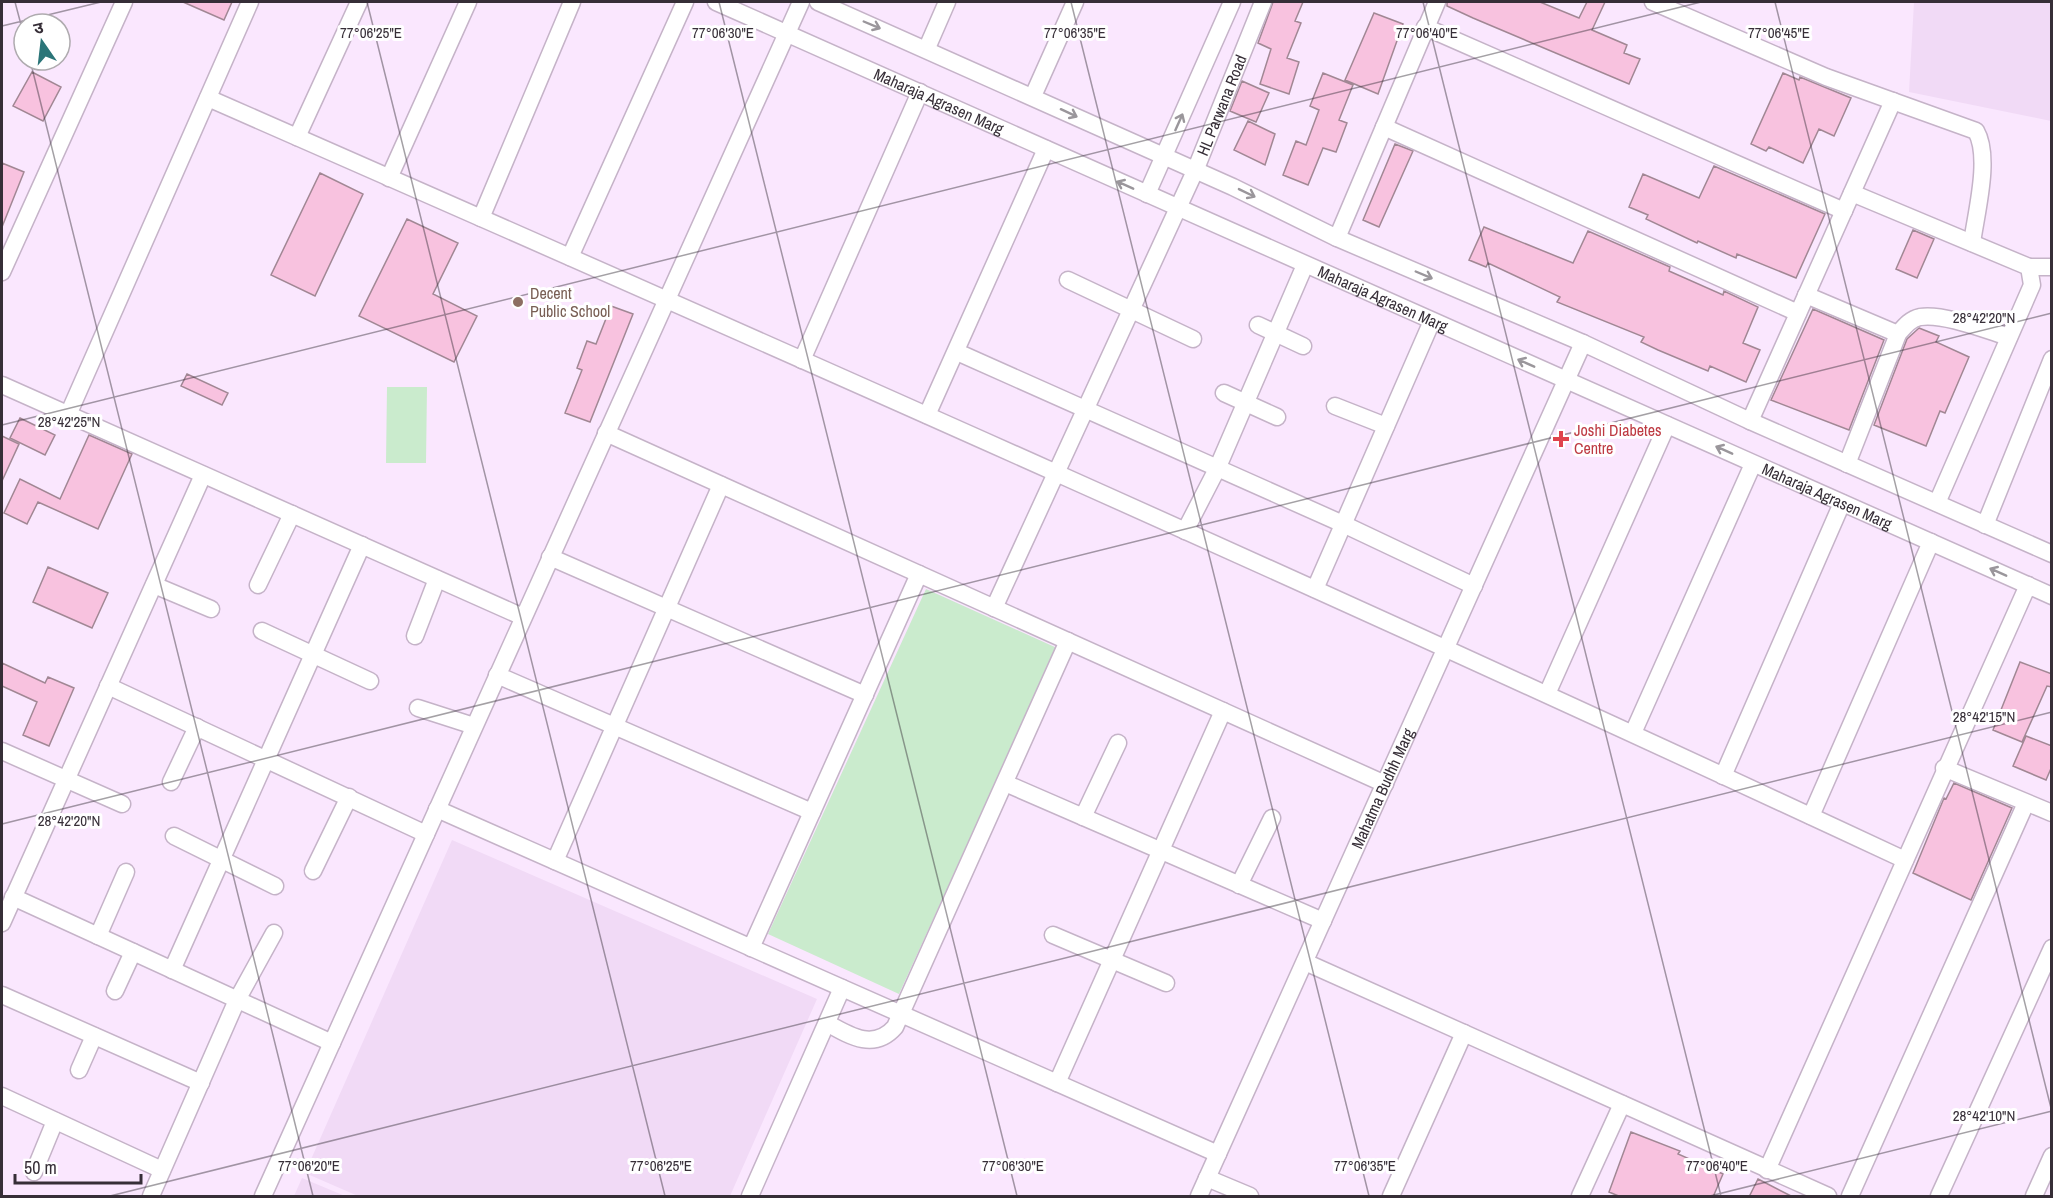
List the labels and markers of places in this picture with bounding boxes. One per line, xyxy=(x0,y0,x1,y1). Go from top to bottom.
place label: Decent Public School xyxy=(530,282,610,322)
marker: Decent Public School xyxy=(511,295,525,309)
place label: Joshi Diabetes Centre xyxy=(1574,419,1662,459)
marker: Joshi Diabetes Centre xyxy=(1552,430,1570,448)

